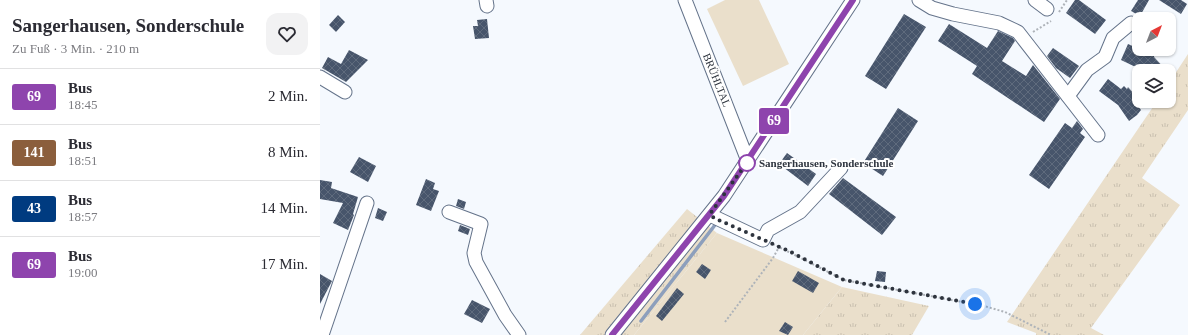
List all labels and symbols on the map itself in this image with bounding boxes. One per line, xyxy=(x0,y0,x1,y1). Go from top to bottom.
north arrow xyxy=(1132,12,1176,56)
street label: BRÜHLTAL xyxy=(701,51,733,109)
line badge: 69 xyxy=(756,108,792,134)
marker: Sangerhausen, Sonderschule xyxy=(738,154,756,172)
place label: Sangerhausen, Sonderschule xyxy=(759,157,894,169)
your location xyxy=(965,294,985,314)

